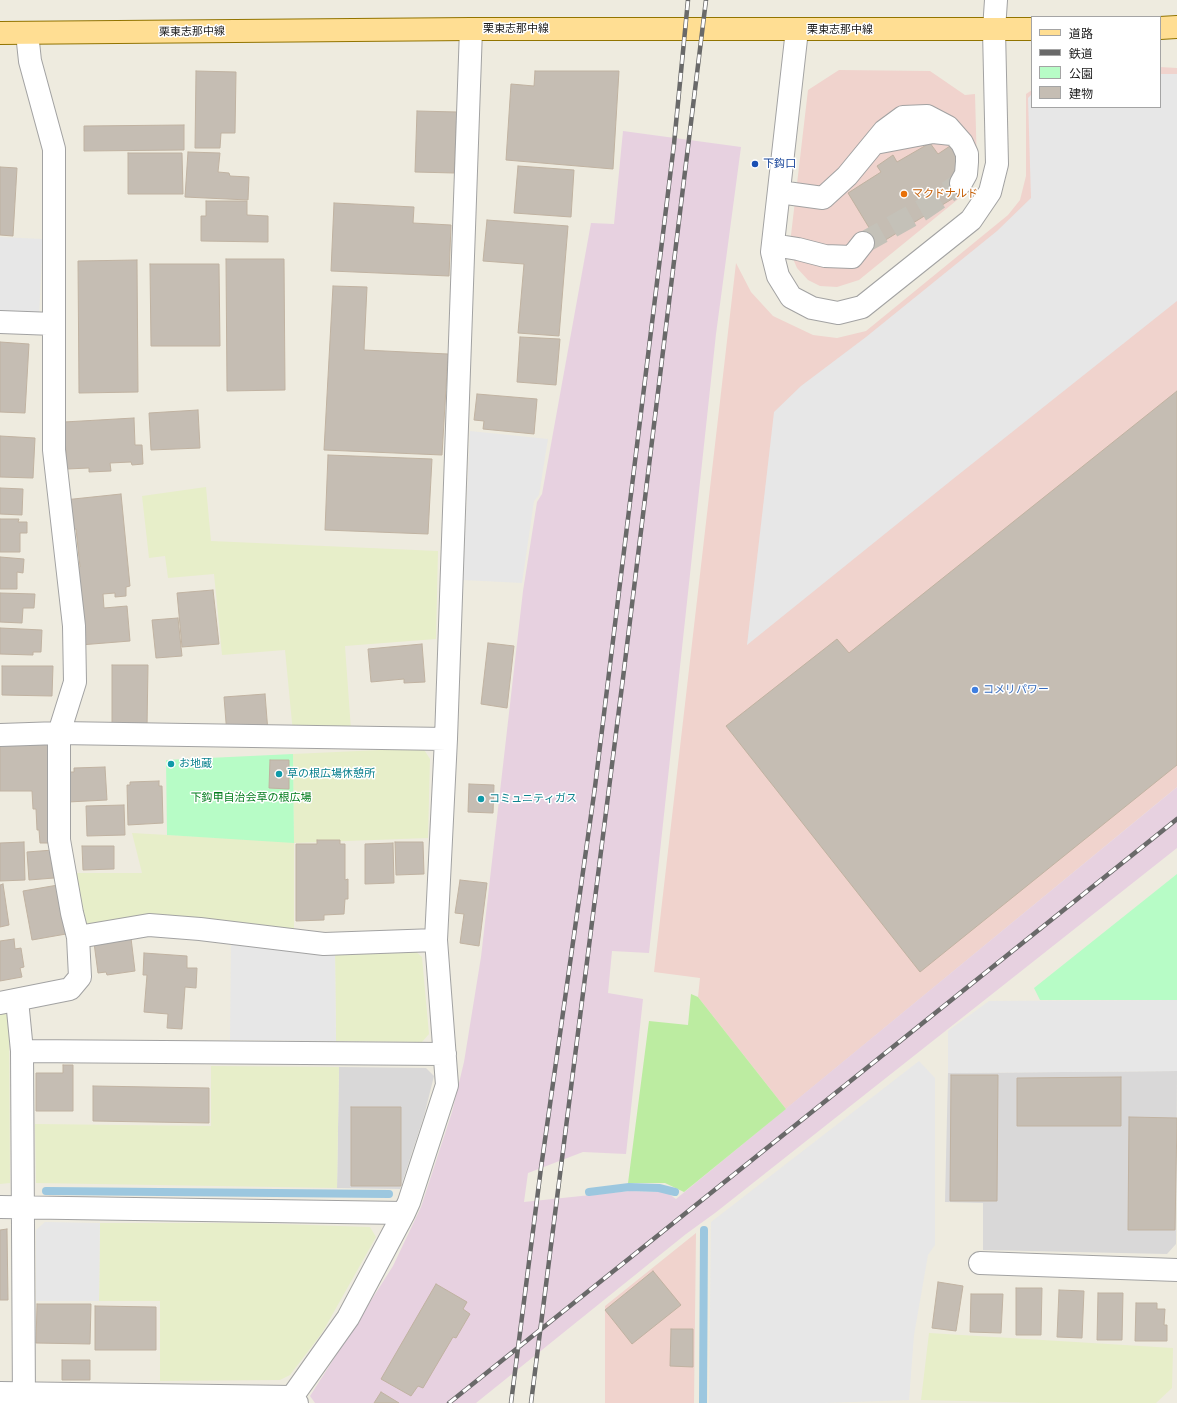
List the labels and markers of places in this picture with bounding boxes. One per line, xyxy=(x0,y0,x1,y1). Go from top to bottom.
place label: 下鈎口 xyxy=(763,157,796,171)
marker: 下鈎口 xyxy=(750,159,760,169)
place label: マクドナルド xyxy=(912,187,978,201)
marker: マクドナルド xyxy=(899,189,909,199)
place label: コメリパワー xyxy=(983,683,1049,697)
marker: コメリパワー xyxy=(970,685,980,695)
place label: お地蔵 xyxy=(179,757,212,771)
marker: お地蔵 xyxy=(166,759,176,769)
place label: 草の根広場休憩所 xyxy=(287,767,375,781)
marker: 草の根広場休憩所 xyxy=(274,769,284,779)
place label: コミュニティガス xyxy=(489,792,577,806)
marker: コミュニティガス xyxy=(476,794,486,804)

